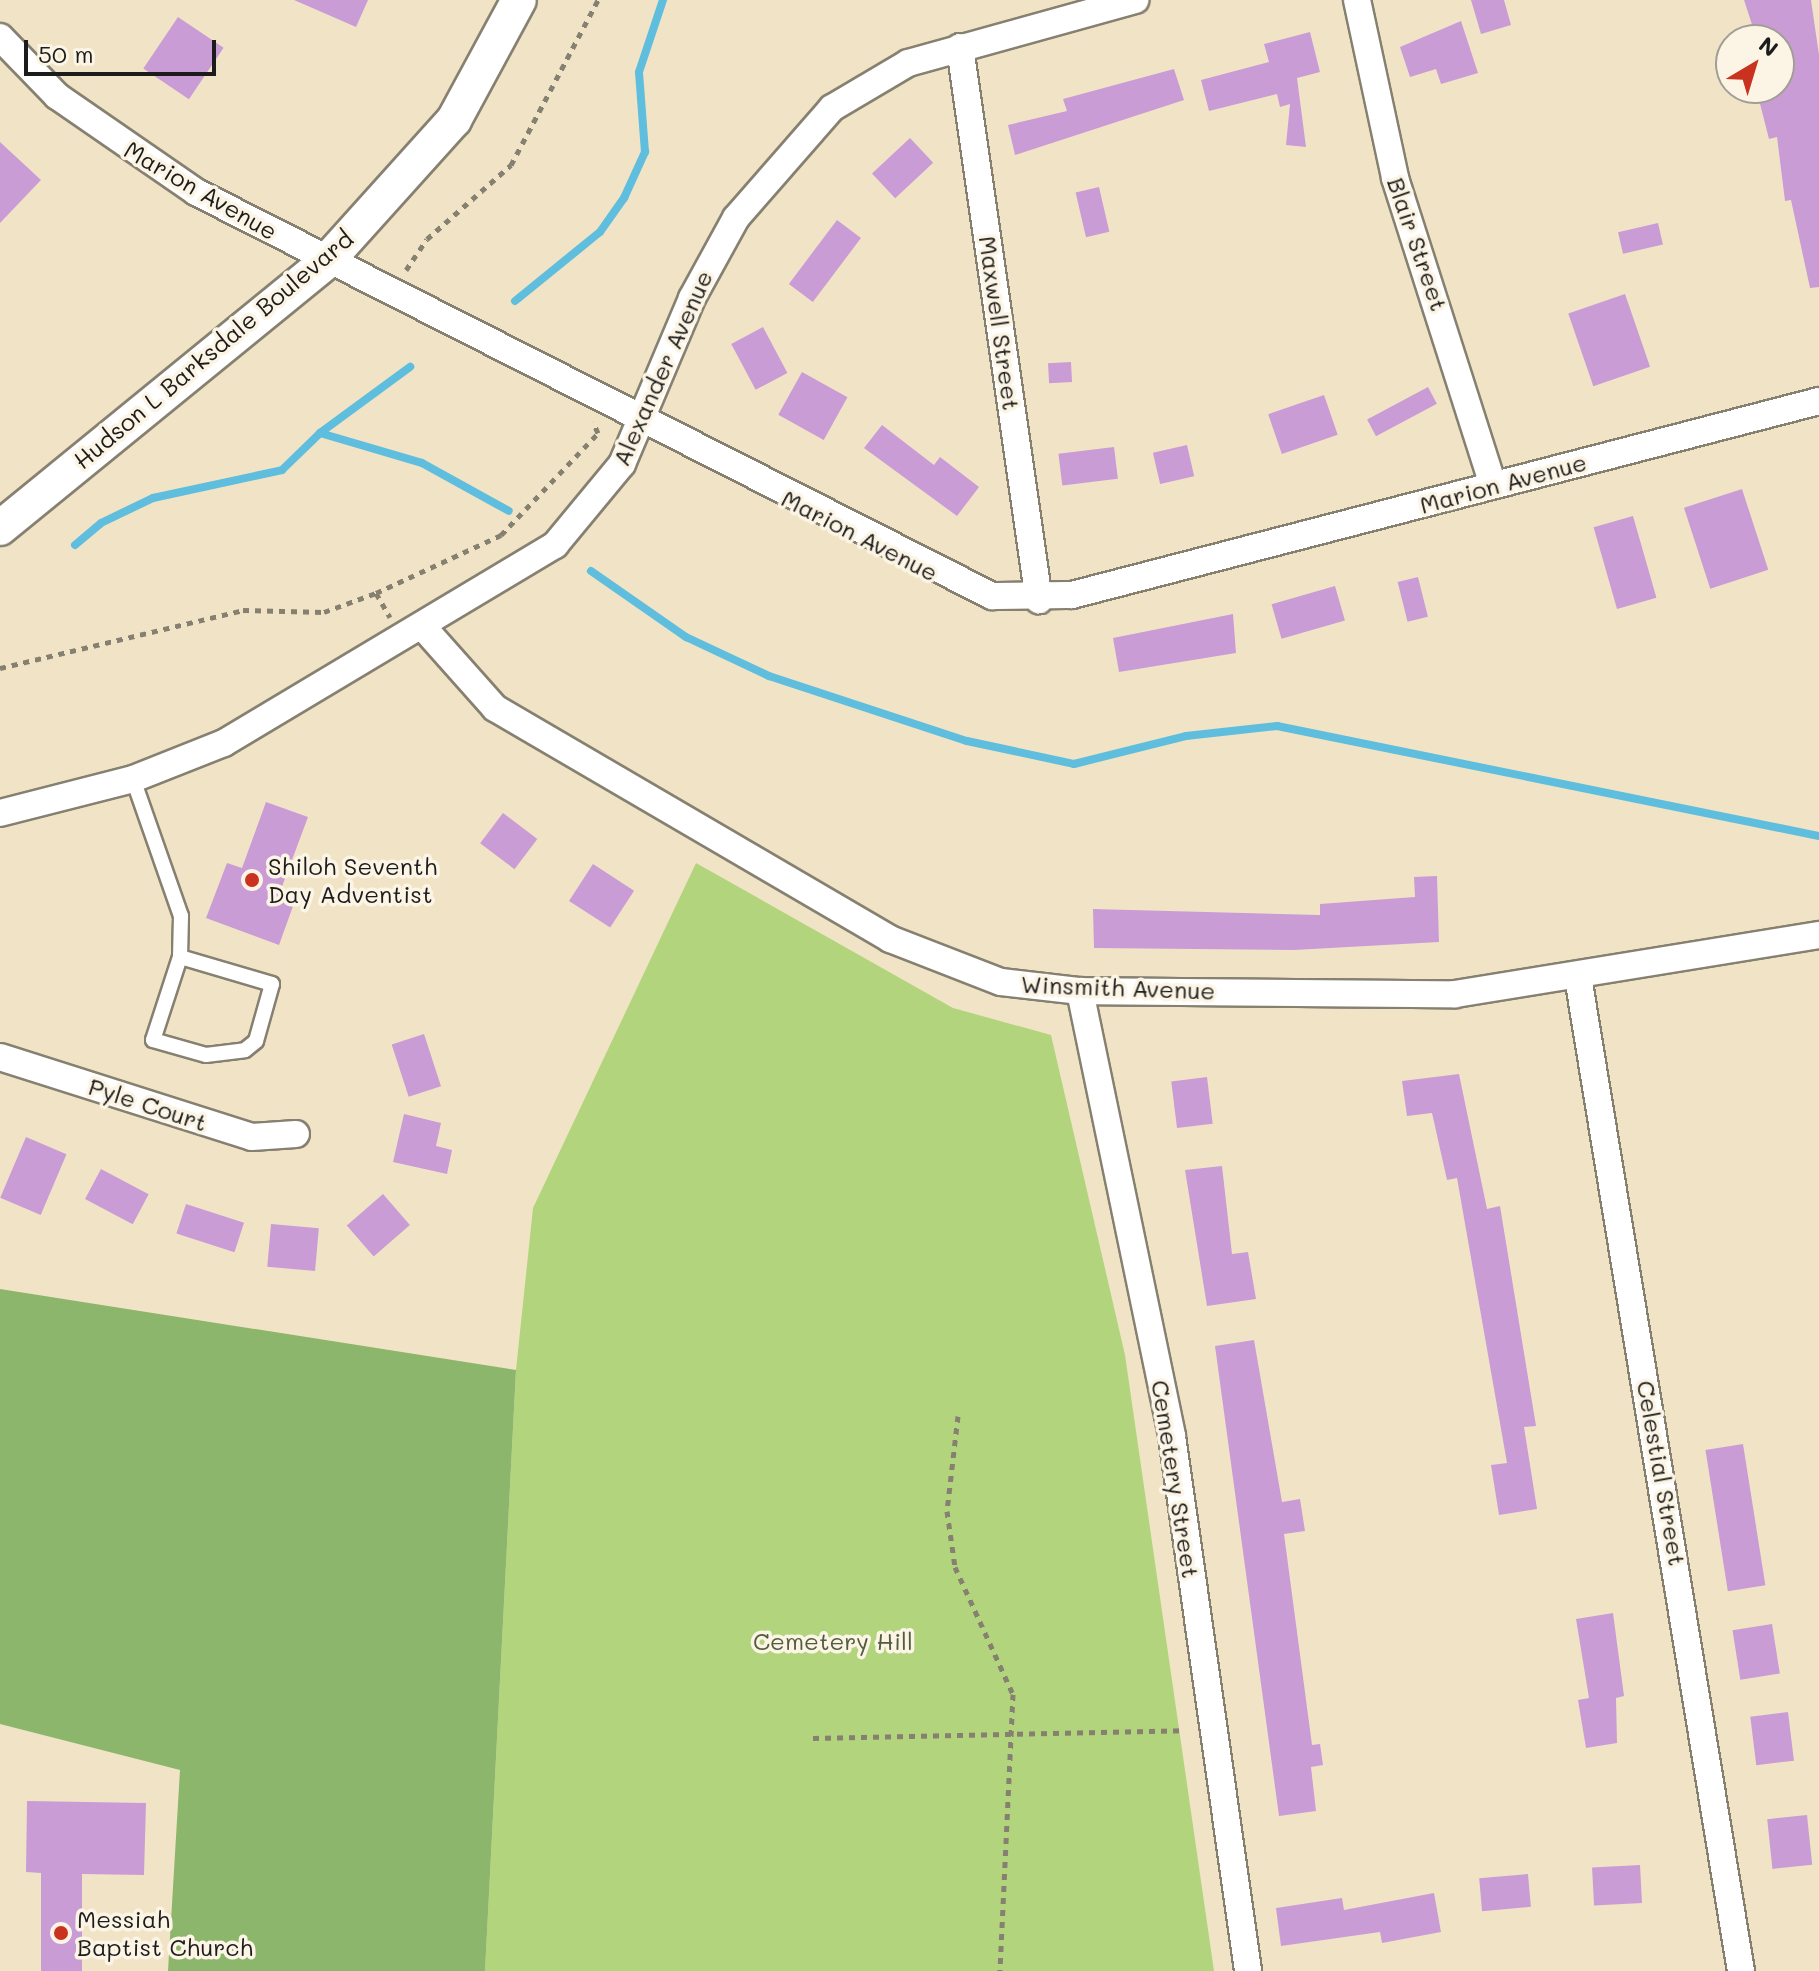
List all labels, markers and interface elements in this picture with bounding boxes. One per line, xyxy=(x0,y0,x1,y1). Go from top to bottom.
scale bar xyxy=(28,24,220,74)
north arrow xyxy=(1715,24,1795,104)
text: N xyxy=(1753,30,1784,63)
text: 50 m xyxy=(38,38,94,69)
street label: Marion Avenue xyxy=(119,135,283,245)
street label: Blair Street xyxy=(1382,173,1454,315)
street label: Hudson L Barksdale Boulevard xyxy=(67,224,359,474)
street label: Maxwell Street xyxy=(974,234,1026,412)
street label: Alexander Avenue xyxy=(606,266,718,470)
street label: Marion Avenue xyxy=(1416,447,1590,519)
street label: Marion Avenue xyxy=(777,483,943,587)
place label: Shiloh Seventh Day Adventist xyxy=(268,852,437,908)
marker: Shiloh Seventh Day Adventist xyxy=(243,871,261,889)
street label: Winsmith Avenue xyxy=(1020,969,1216,1005)
street label: Pyle Court xyxy=(85,1071,211,1137)
street label: Cemetery Street xyxy=(1146,1378,1206,1580)
street label: Celestial Street xyxy=(1632,1378,1692,1568)
park label: Cemetery Hill xyxy=(753,1627,913,1655)
place label: Messiah Baptist Church xyxy=(77,1905,253,1961)
marker: Messiah Baptist Church xyxy=(52,1924,70,1942)

